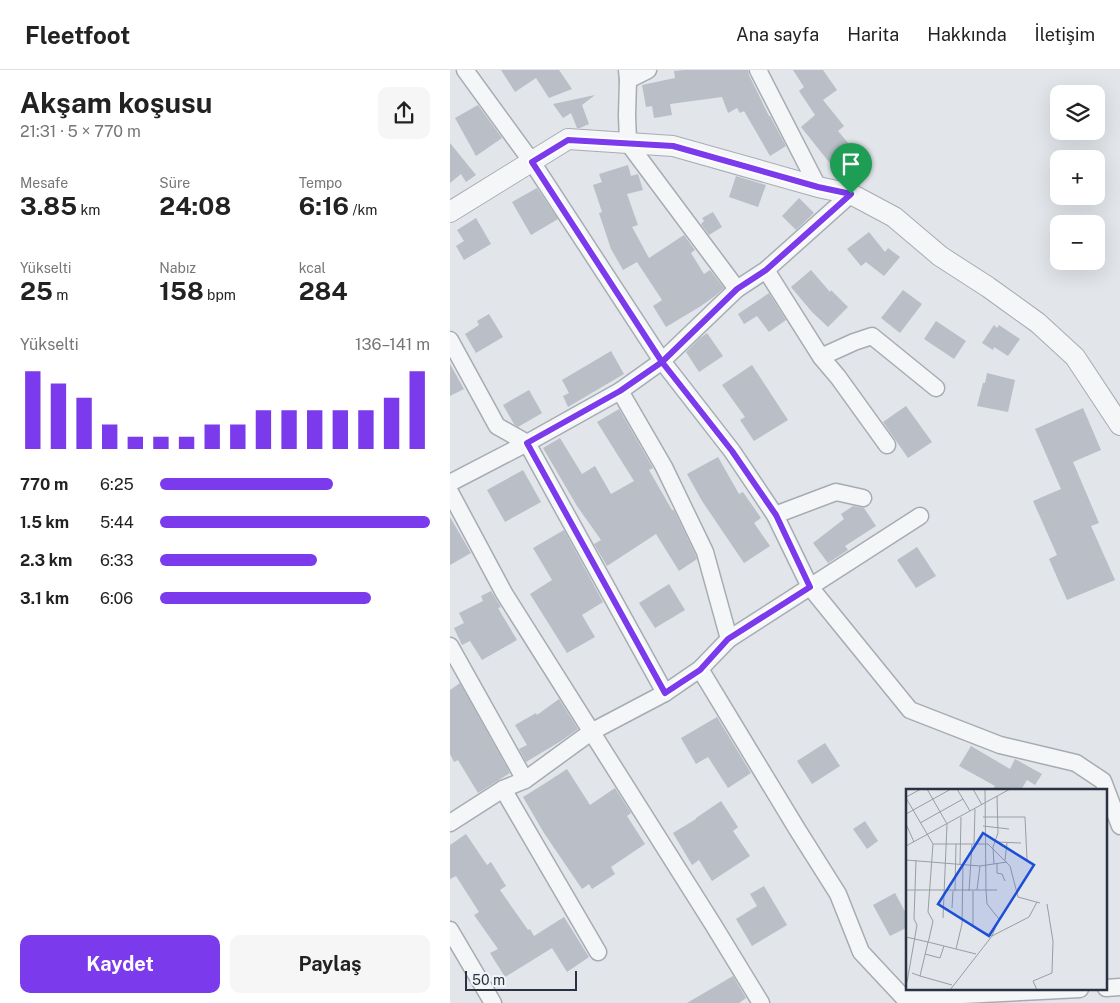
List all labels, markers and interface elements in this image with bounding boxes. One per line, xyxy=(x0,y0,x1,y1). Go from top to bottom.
text: Fleetfoot xyxy=(25,21,130,49)
text: Ana sayfa xyxy=(736,24,819,45)
text: Harita xyxy=(847,24,899,45)
text: Hakkında xyxy=(927,24,1007,45)
text: İletişim xyxy=(1035,24,1095,45)
map controls xyxy=(1050,85,1105,270)
button: layers xyxy=(1050,85,1105,140)
text: Akşam koşusu xyxy=(20,86,213,119)
button: share xyxy=(378,87,430,139)
text: 21:31 · 5 × 770 m xyxy=(20,122,141,141)
pin xyxy=(830,143,872,194)
icon: arrive xyxy=(837,150,865,178)
button: + xyxy=(1050,150,1105,205)
text: Mesafe xyxy=(20,175,68,191)
text: Süre xyxy=(159,175,190,191)
text: Tempo xyxy=(299,175,342,191)
text: 3.85 xyxy=(20,191,77,221)
text: 24:08 xyxy=(159,191,231,221)
text: 6:16 xyxy=(299,191,349,221)
text: km xyxy=(77,202,100,218)
text: /km xyxy=(349,202,377,218)
button: − xyxy=(1050,215,1105,270)
text: Yükselti xyxy=(20,260,71,276)
text: Nabız xyxy=(159,260,196,276)
text: kcal xyxy=(299,260,326,276)
text: 25 xyxy=(20,276,53,306)
text: 158 xyxy=(159,276,204,306)
text: 284 xyxy=(299,276,348,306)
text: m xyxy=(53,287,68,303)
text: bpm xyxy=(204,287,236,303)
text: Yükselti xyxy=(20,335,79,354)
text: 136–141 m xyxy=(355,335,430,354)
text: 770 m xyxy=(20,475,68,494)
text: 6:25 xyxy=(100,475,134,494)
text: 1.5 km xyxy=(20,513,69,532)
text: 5:44 xyxy=(100,513,134,532)
text: 2.3 km xyxy=(20,551,72,570)
text: 6:33 xyxy=(100,551,134,570)
text: 3.1 km xyxy=(20,589,69,608)
text: 6:06 xyxy=(100,589,133,608)
inset map xyxy=(906,789,1108,990)
button: Kaydet xyxy=(20,935,220,993)
button: Paylaş xyxy=(230,935,430,993)
scale bar xyxy=(465,968,578,991)
text: 50 m xyxy=(472,972,505,988)

